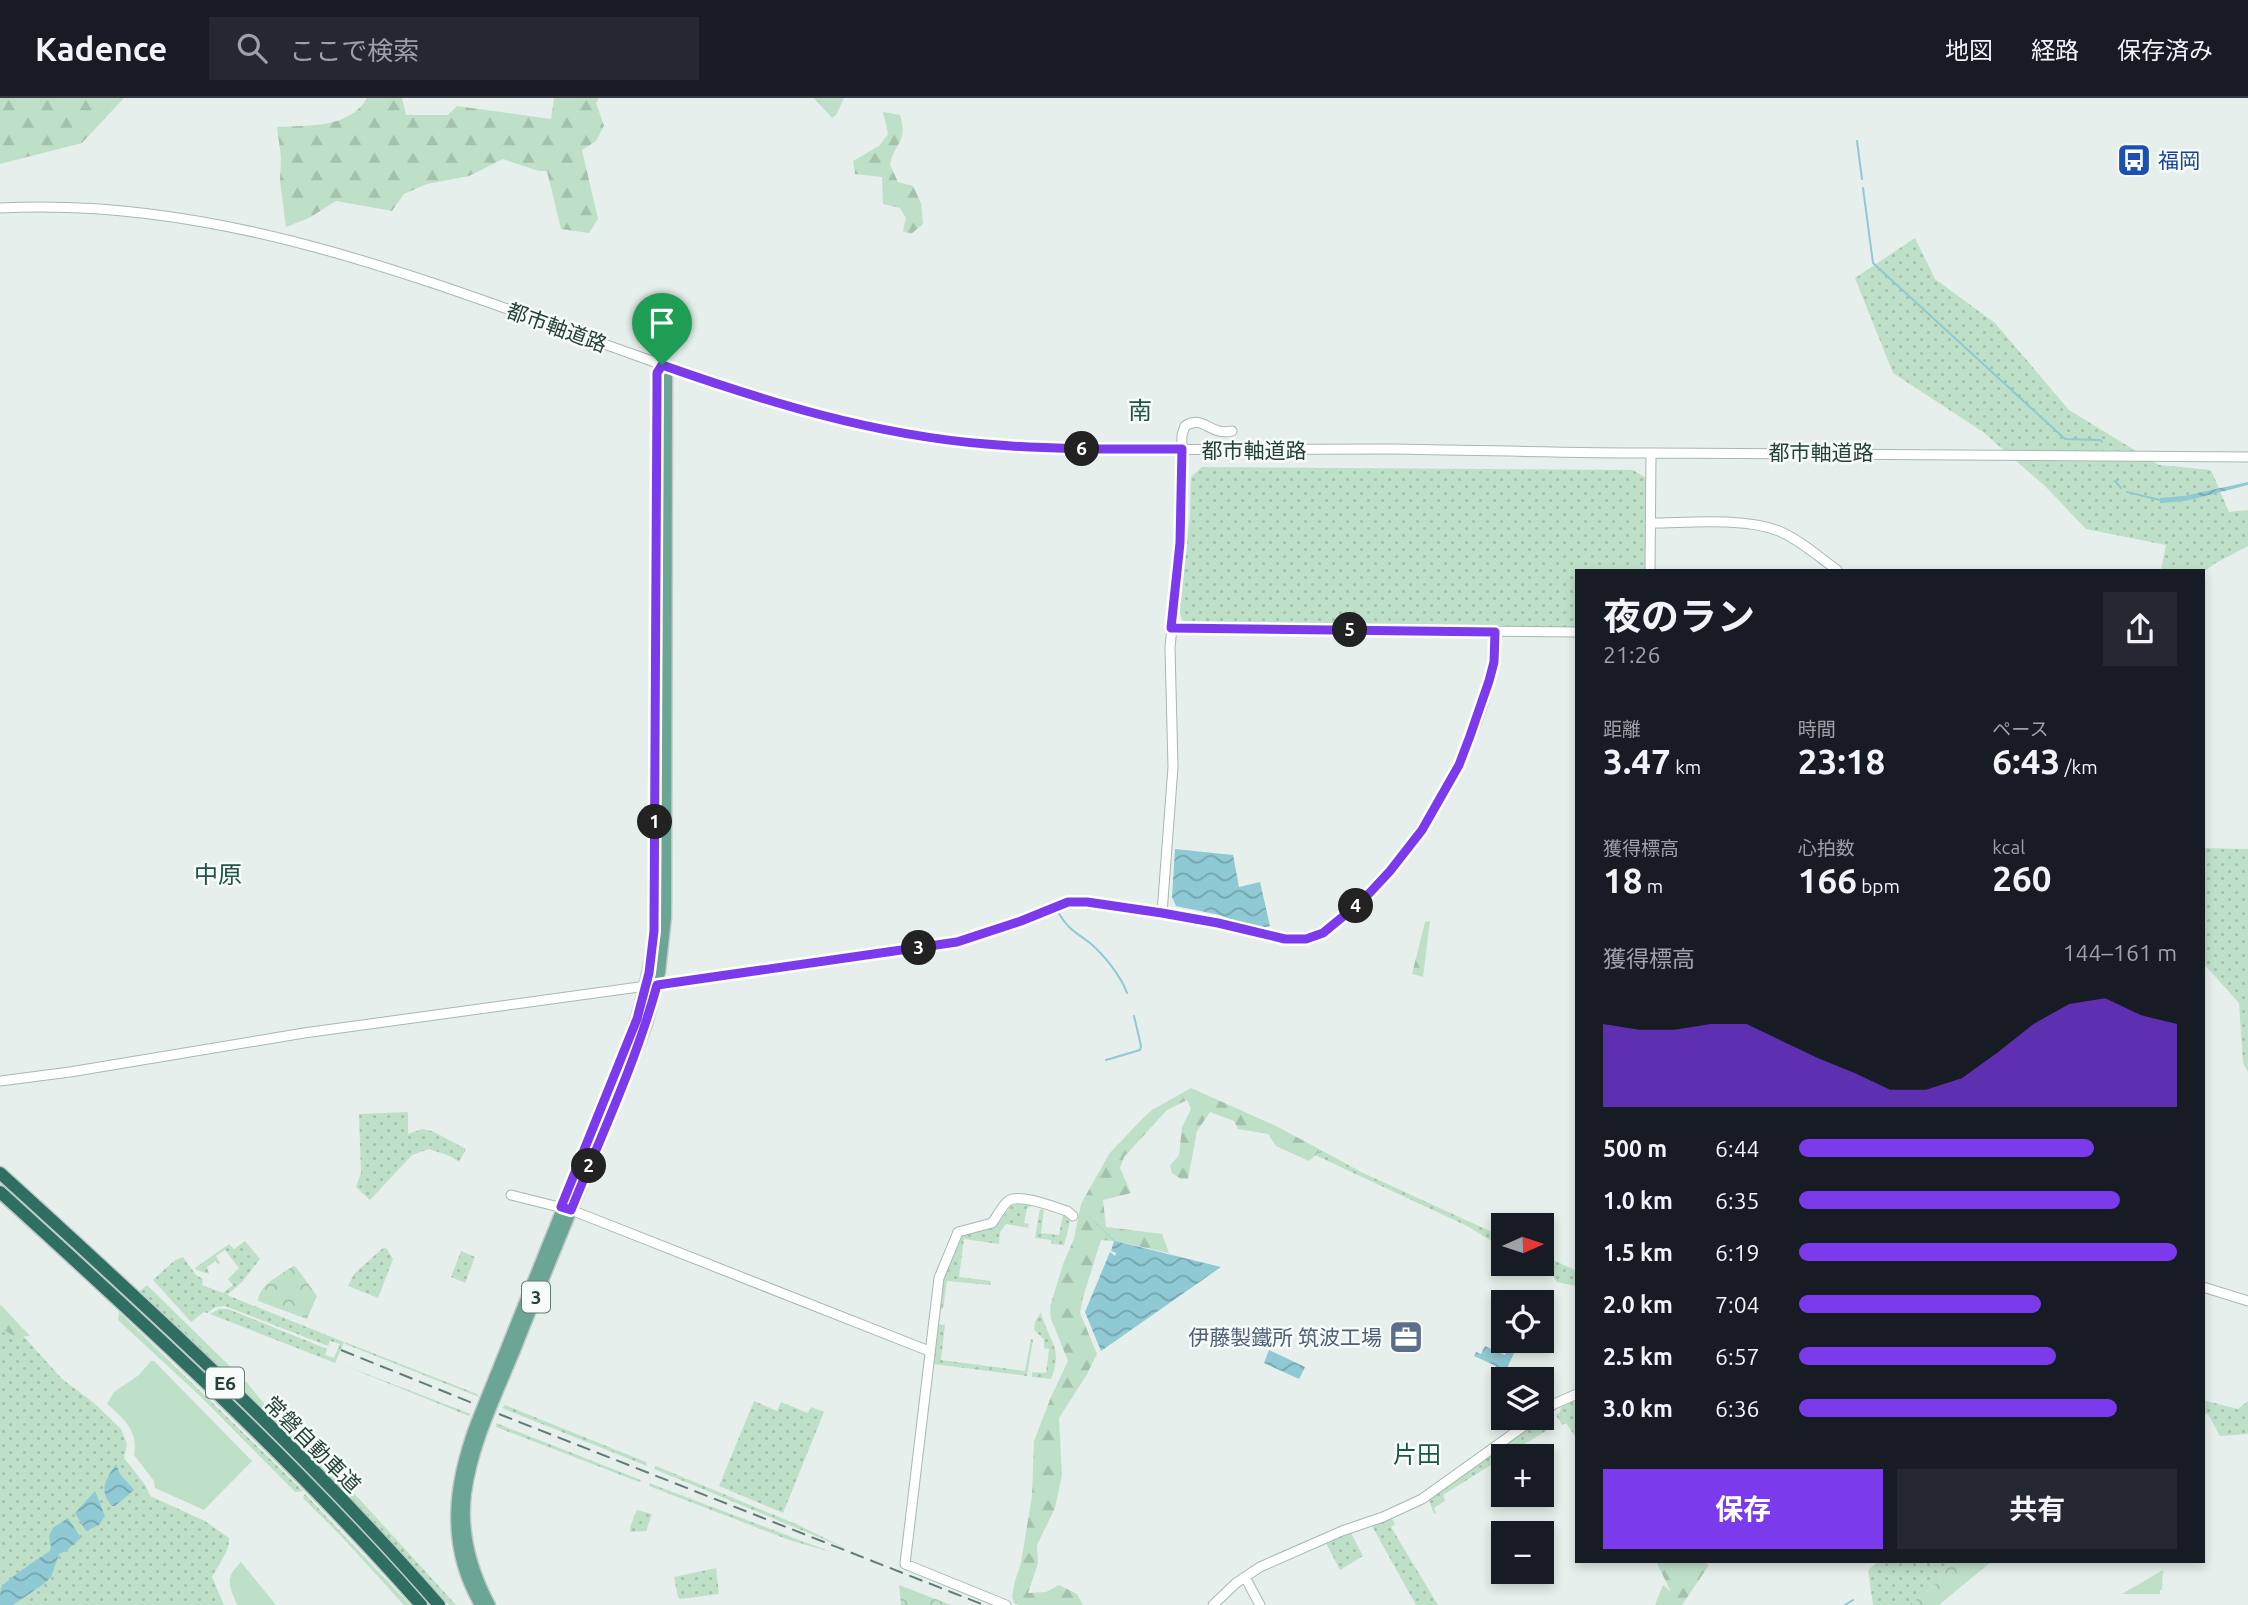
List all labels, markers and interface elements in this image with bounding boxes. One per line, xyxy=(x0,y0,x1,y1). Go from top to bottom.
search box xyxy=(209,17,699,80)
icon: search xyxy=(233,29,271,67)
text: Kadence xyxy=(35,30,167,67)
text: ここで検索 xyxy=(289,36,419,65)
text: 地図 xyxy=(1945,37,1993,64)
text: 経路 xyxy=(2031,37,2079,64)
text: 保存済み xyxy=(2117,37,2213,64)
bus stop icon: 福岡 xyxy=(2115,141,2153,179)
place label: 福岡 xyxy=(2158,148,2200,172)
pin xyxy=(632,293,692,365)
street label: 都市軸道路 xyxy=(504,298,610,356)
icon: arrive xyxy=(643,304,681,342)
district label: 南 xyxy=(1128,397,1152,424)
pin: 6 xyxy=(1064,432,1100,466)
text: 6 xyxy=(1076,437,1087,459)
street label: 都市軸道路 xyxy=(1202,438,1307,462)
street label: 都市軸道路 xyxy=(1769,440,1874,464)
button: share xyxy=(2103,592,2177,666)
text: 夜のラン xyxy=(1603,595,1755,637)
pin: 5 xyxy=(1332,612,1368,648)
text: 5 xyxy=(1344,618,1355,640)
text: 21:26 xyxy=(1603,642,1661,667)
text: 距離 xyxy=(1603,718,1641,740)
text: 時間 xyxy=(1798,718,1836,740)
text: ペース xyxy=(1992,718,2048,740)
text: 3.47 xyxy=(1603,741,1671,781)
text: 23:18 xyxy=(1798,741,1885,781)
text: 6:43 xyxy=(1992,741,2060,781)
text: km xyxy=(1671,756,1701,778)
text: /km xyxy=(2060,756,2098,778)
pin: 1 xyxy=(638,804,672,840)
text: 1 xyxy=(649,810,660,832)
text: kcal xyxy=(1992,836,2025,858)
text: 獲得標高 xyxy=(1603,837,1679,859)
text: 心拍数 xyxy=(1798,837,1855,859)
text: 260 xyxy=(1992,858,2052,898)
text: 18 xyxy=(1603,860,1642,900)
text: 166 xyxy=(1798,860,1857,900)
district label: 中原 xyxy=(194,861,242,888)
text: m xyxy=(1642,875,1663,897)
text: bpm xyxy=(1857,875,1900,897)
pin: 4 xyxy=(1338,888,1374,924)
text: 4 xyxy=(1350,894,1361,916)
pin: 3 xyxy=(902,930,936,966)
text: 3 xyxy=(913,936,924,958)
text: 144–161 m xyxy=(2063,940,2177,965)
text: 獲得標高 xyxy=(1603,946,1695,971)
text: 500 m xyxy=(1603,1136,1667,1161)
text: 6:44 xyxy=(1715,1136,1760,1161)
pin: 2 xyxy=(572,1148,606,1184)
text: 2 xyxy=(583,1154,594,1176)
text: 1.0 km xyxy=(1603,1188,1673,1213)
text: 6:35 xyxy=(1715,1188,1760,1213)
north arrow xyxy=(1491,1213,1554,1276)
map controls xyxy=(1491,1213,1554,1584)
text: 1.5 km xyxy=(1603,1240,1673,1265)
text: 6:19 xyxy=(1715,1240,1760,1265)
road number: 3 xyxy=(522,1282,550,1312)
button: locate xyxy=(1491,1290,1554,1353)
text: 2.0 km xyxy=(1603,1292,1673,1317)
text: 7:04 xyxy=(1715,1292,1760,1317)
office icon: 伊藤製鐵所 筑波工場 xyxy=(1387,1318,1425,1356)
place label: 伊藤製鐵所 筑波工場 xyxy=(1188,1325,1382,1349)
text: 2.5 km xyxy=(1603,1344,1673,1369)
text: 6:57 xyxy=(1715,1344,1760,1369)
button: layers xyxy=(1491,1367,1554,1430)
road number: E6 xyxy=(206,1368,244,1399)
street label: 常磐自動車道 xyxy=(260,1391,366,1497)
text: 3.0 km xyxy=(1603,1396,1673,1421)
text: 6:36 xyxy=(1715,1396,1760,1421)
district label: 片田 xyxy=(1393,1441,1441,1468)
button: + xyxy=(1491,1444,1554,1507)
button: 保存 xyxy=(1603,1469,1883,1549)
button: 共有 xyxy=(1897,1469,2177,1549)
button: − xyxy=(1491,1521,1554,1584)

